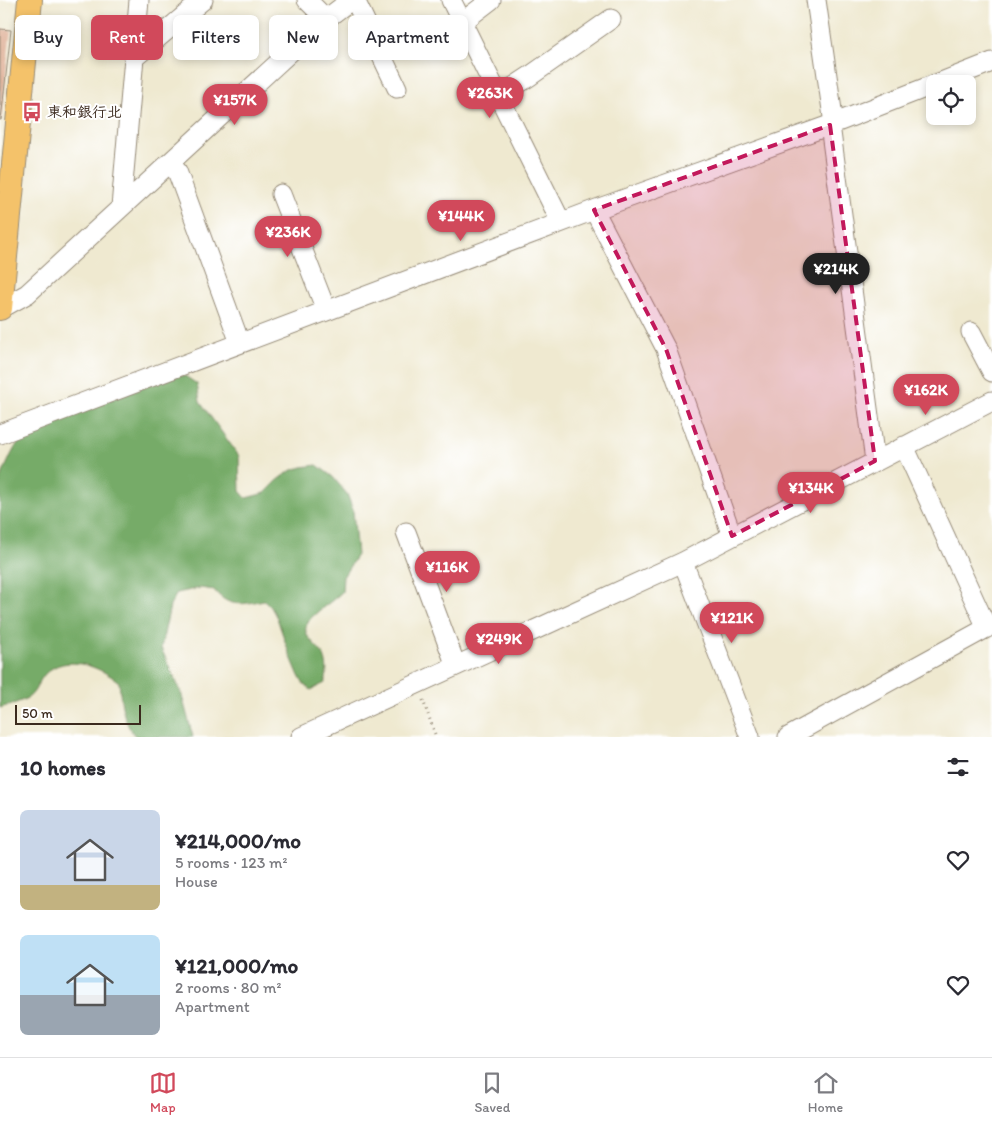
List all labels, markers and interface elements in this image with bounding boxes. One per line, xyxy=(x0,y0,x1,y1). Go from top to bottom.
chip: Buy xyxy=(15,15,81,60)
chip: Rent xyxy=(91,15,163,60)
chip: Filters xyxy=(173,15,259,60)
chip: New xyxy=(269,15,338,60)
chip: Apartment xyxy=(348,15,468,60)
map controls xyxy=(926,75,976,125)
button: locate xyxy=(926,75,976,125)
pin: ¥263K xyxy=(455,76,525,119)
text: ¥263K xyxy=(468,83,512,102)
pin: ¥157K xyxy=(200,84,270,126)
text: ¥157K xyxy=(214,90,256,109)
bus stop icon: 東和銀行北 xyxy=(21,101,43,123)
place label: 東和銀行北 xyxy=(47,103,122,121)
pin: ¥144K xyxy=(426,200,496,242)
text: ¥144K xyxy=(438,206,484,225)
pin: ¥236K xyxy=(253,216,323,258)
text: ¥236K xyxy=(266,222,310,241)
pin: ¥214K xyxy=(801,252,871,295)
text: ¥214K xyxy=(814,259,858,278)
pin: ¥162K xyxy=(891,374,961,416)
text: ¥162K xyxy=(904,380,948,399)
pin: ¥134K xyxy=(776,472,846,514)
text: ¥134K xyxy=(789,478,833,497)
pin: ¥116K xyxy=(412,550,482,593)
text: ¥116K xyxy=(426,557,468,576)
pin: ¥121K xyxy=(697,602,767,644)
text: ¥121K xyxy=(711,608,753,627)
pin: ¥249K xyxy=(464,622,534,665)
text: ¥249K xyxy=(476,629,522,648)
scale bar xyxy=(15,702,141,725)
text: 50 m xyxy=(22,705,53,722)
icon: filters xyxy=(944,753,972,781)
text: 10 homes xyxy=(20,755,106,780)
text: ¥214,000/mo xyxy=(175,828,301,853)
icon: home xyxy=(60,830,120,890)
icon: heart xyxy=(944,846,972,874)
text: 5 rooms · 123 m² xyxy=(175,853,287,872)
text: House xyxy=(175,872,218,891)
text: ¥121,000/mo xyxy=(175,953,298,978)
icon: home xyxy=(60,955,120,1015)
icon: heart xyxy=(944,971,972,999)
text: 2 rooms · 80 m² xyxy=(175,978,281,997)
text: Apartment xyxy=(175,997,250,1016)
tab: Map xyxy=(149,1069,177,1116)
tab: Saved xyxy=(474,1069,510,1116)
tab: Home xyxy=(808,1069,843,1116)

